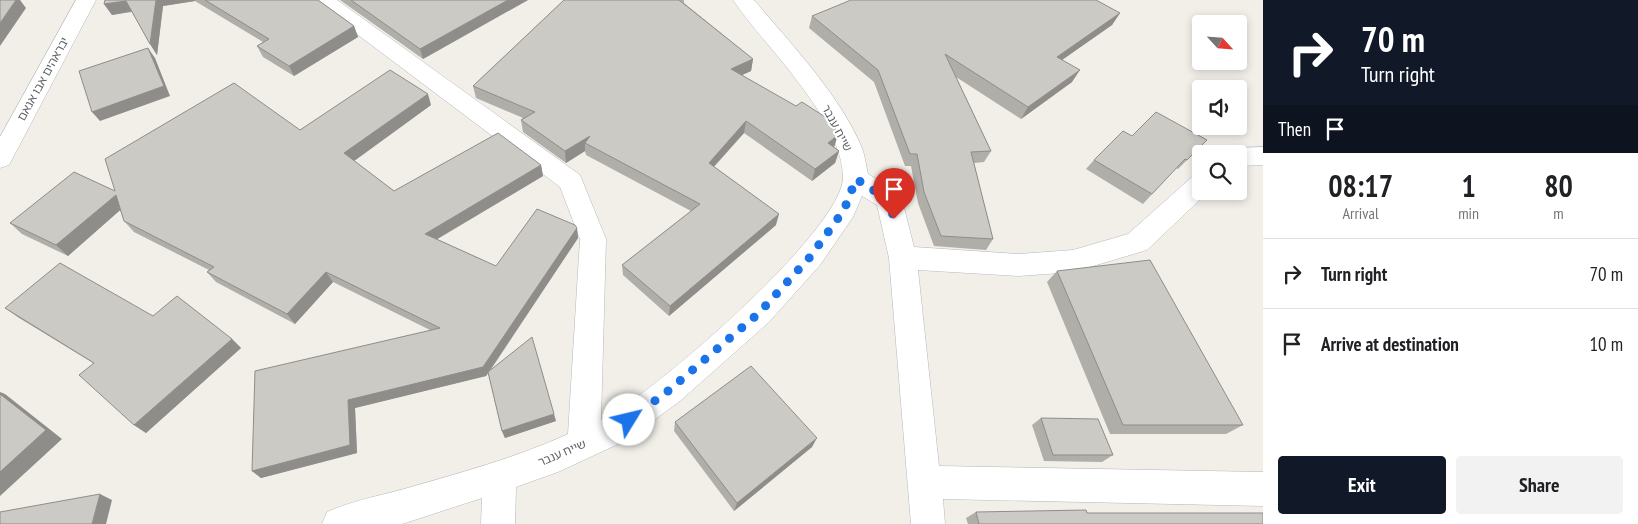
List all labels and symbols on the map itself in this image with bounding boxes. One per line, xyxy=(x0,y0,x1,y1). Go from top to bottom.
north arrow xyxy=(1192,15,1248,70)
street label: יבראהים אבו אנאם xyxy=(13,34,72,123)
street label: שייח ענבר xyxy=(819,102,856,154)
pin xyxy=(873,168,915,219)
position arrow xyxy=(602,393,654,445)
street label: שייח ענבר xyxy=(536,436,588,469)

